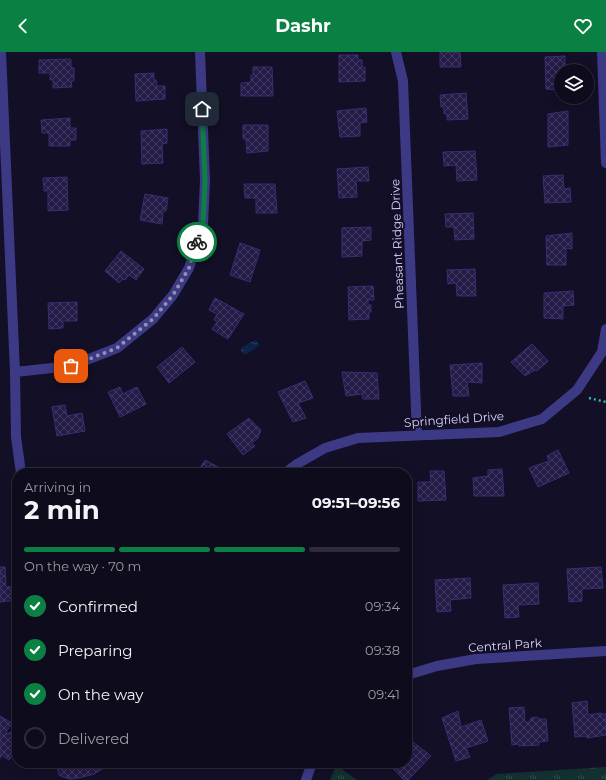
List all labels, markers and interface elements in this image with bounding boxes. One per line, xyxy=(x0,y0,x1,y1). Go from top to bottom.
icon: back xyxy=(12,15,34,37)
text: Dashr xyxy=(275,15,331,37)
icon: heart xyxy=(572,15,594,37)
map controls xyxy=(554,64,594,104)
button: layers xyxy=(554,64,594,104)
pin xyxy=(185,92,219,126)
icon: home xyxy=(191,98,213,120)
street label: Pheasant Ridge Drive xyxy=(387,179,407,309)
courier xyxy=(177,222,217,262)
icon: bike xyxy=(186,231,208,253)
pin xyxy=(54,349,88,383)
icon: bag xyxy=(60,355,82,377)
street label: Springfield Drive xyxy=(403,408,505,430)
text: Arriving in xyxy=(24,479,91,495)
text: 09:51–09:56 xyxy=(312,493,400,512)
text: 2 min xyxy=(24,494,100,526)
text: On the way · 70 m xyxy=(24,558,141,574)
icon: check xyxy=(24,595,46,617)
text: Confirmed xyxy=(58,597,138,616)
text: 09:34 xyxy=(365,598,400,614)
street label: Central Park xyxy=(468,635,543,655)
icon: check xyxy=(24,639,46,661)
text: Preparing xyxy=(58,641,133,660)
text: 09:38 xyxy=(365,642,400,658)
icon: check xyxy=(24,683,46,705)
text: On the way xyxy=(58,685,143,704)
text: 09:41 xyxy=(368,686,400,702)
text: Delivered xyxy=(58,729,130,748)

